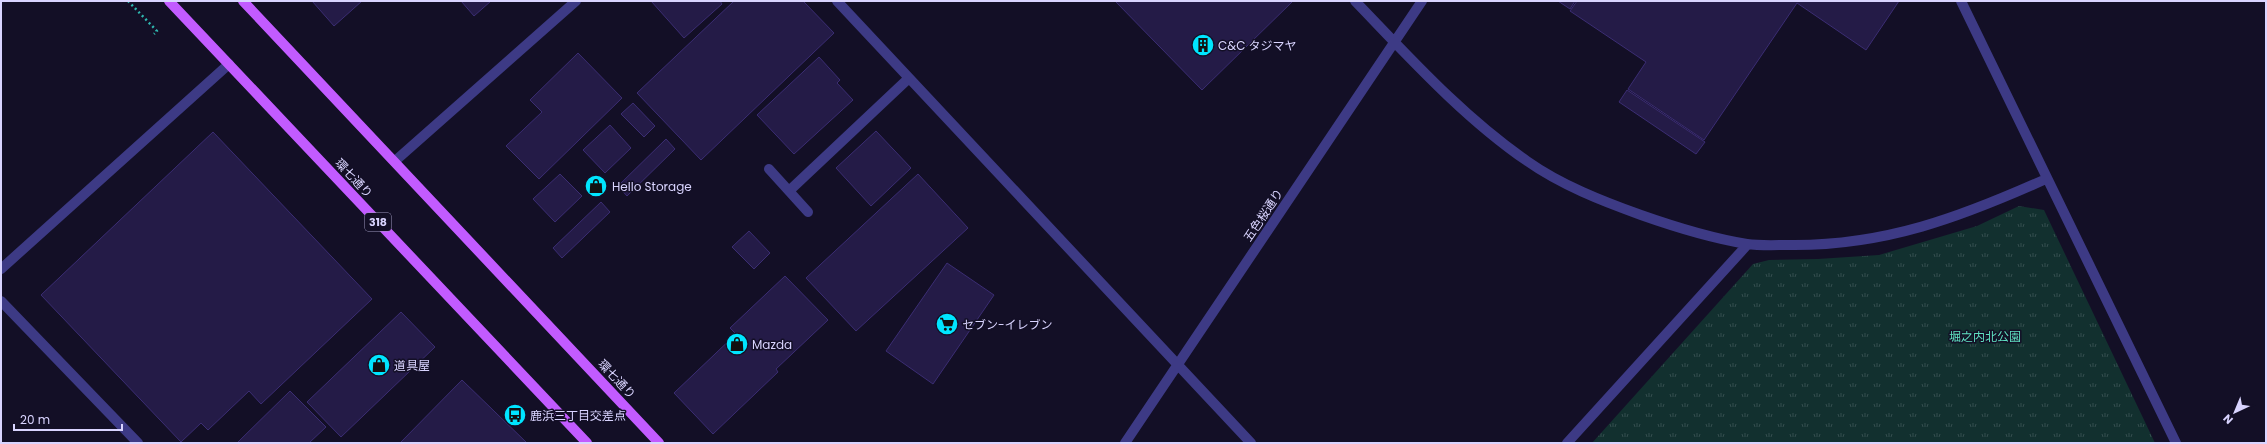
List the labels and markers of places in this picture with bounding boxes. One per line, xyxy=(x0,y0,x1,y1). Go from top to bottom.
building icon: C&C タジマヤ xyxy=(1190,32,1216,58)
place label: C&C タジマヤ xyxy=(1218,37,1297,54)
shop icon: Hello Storage xyxy=(583,173,609,199)
place label: Hello Storage xyxy=(612,178,692,195)
supermarket icon: セブン-イレブン xyxy=(934,311,960,337)
place label: セブン-イレブン xyxy=(962,316,1053,333)
shop icon: Mazda xyxy=(724,331,750,357)
place label: Mazda xyxy=(752,336,792,353)
shop icon: 道具屋 xyxy=(366,352,392,378)
place label: 道具屋 xyxy=(394,357,430,374)
bus stop icon: 鹿浜三丁目交差点 xyxy=(502,402,528,428)
place label: 鹿浜三丁目交差点 xyxy=(530,407,626,424)

